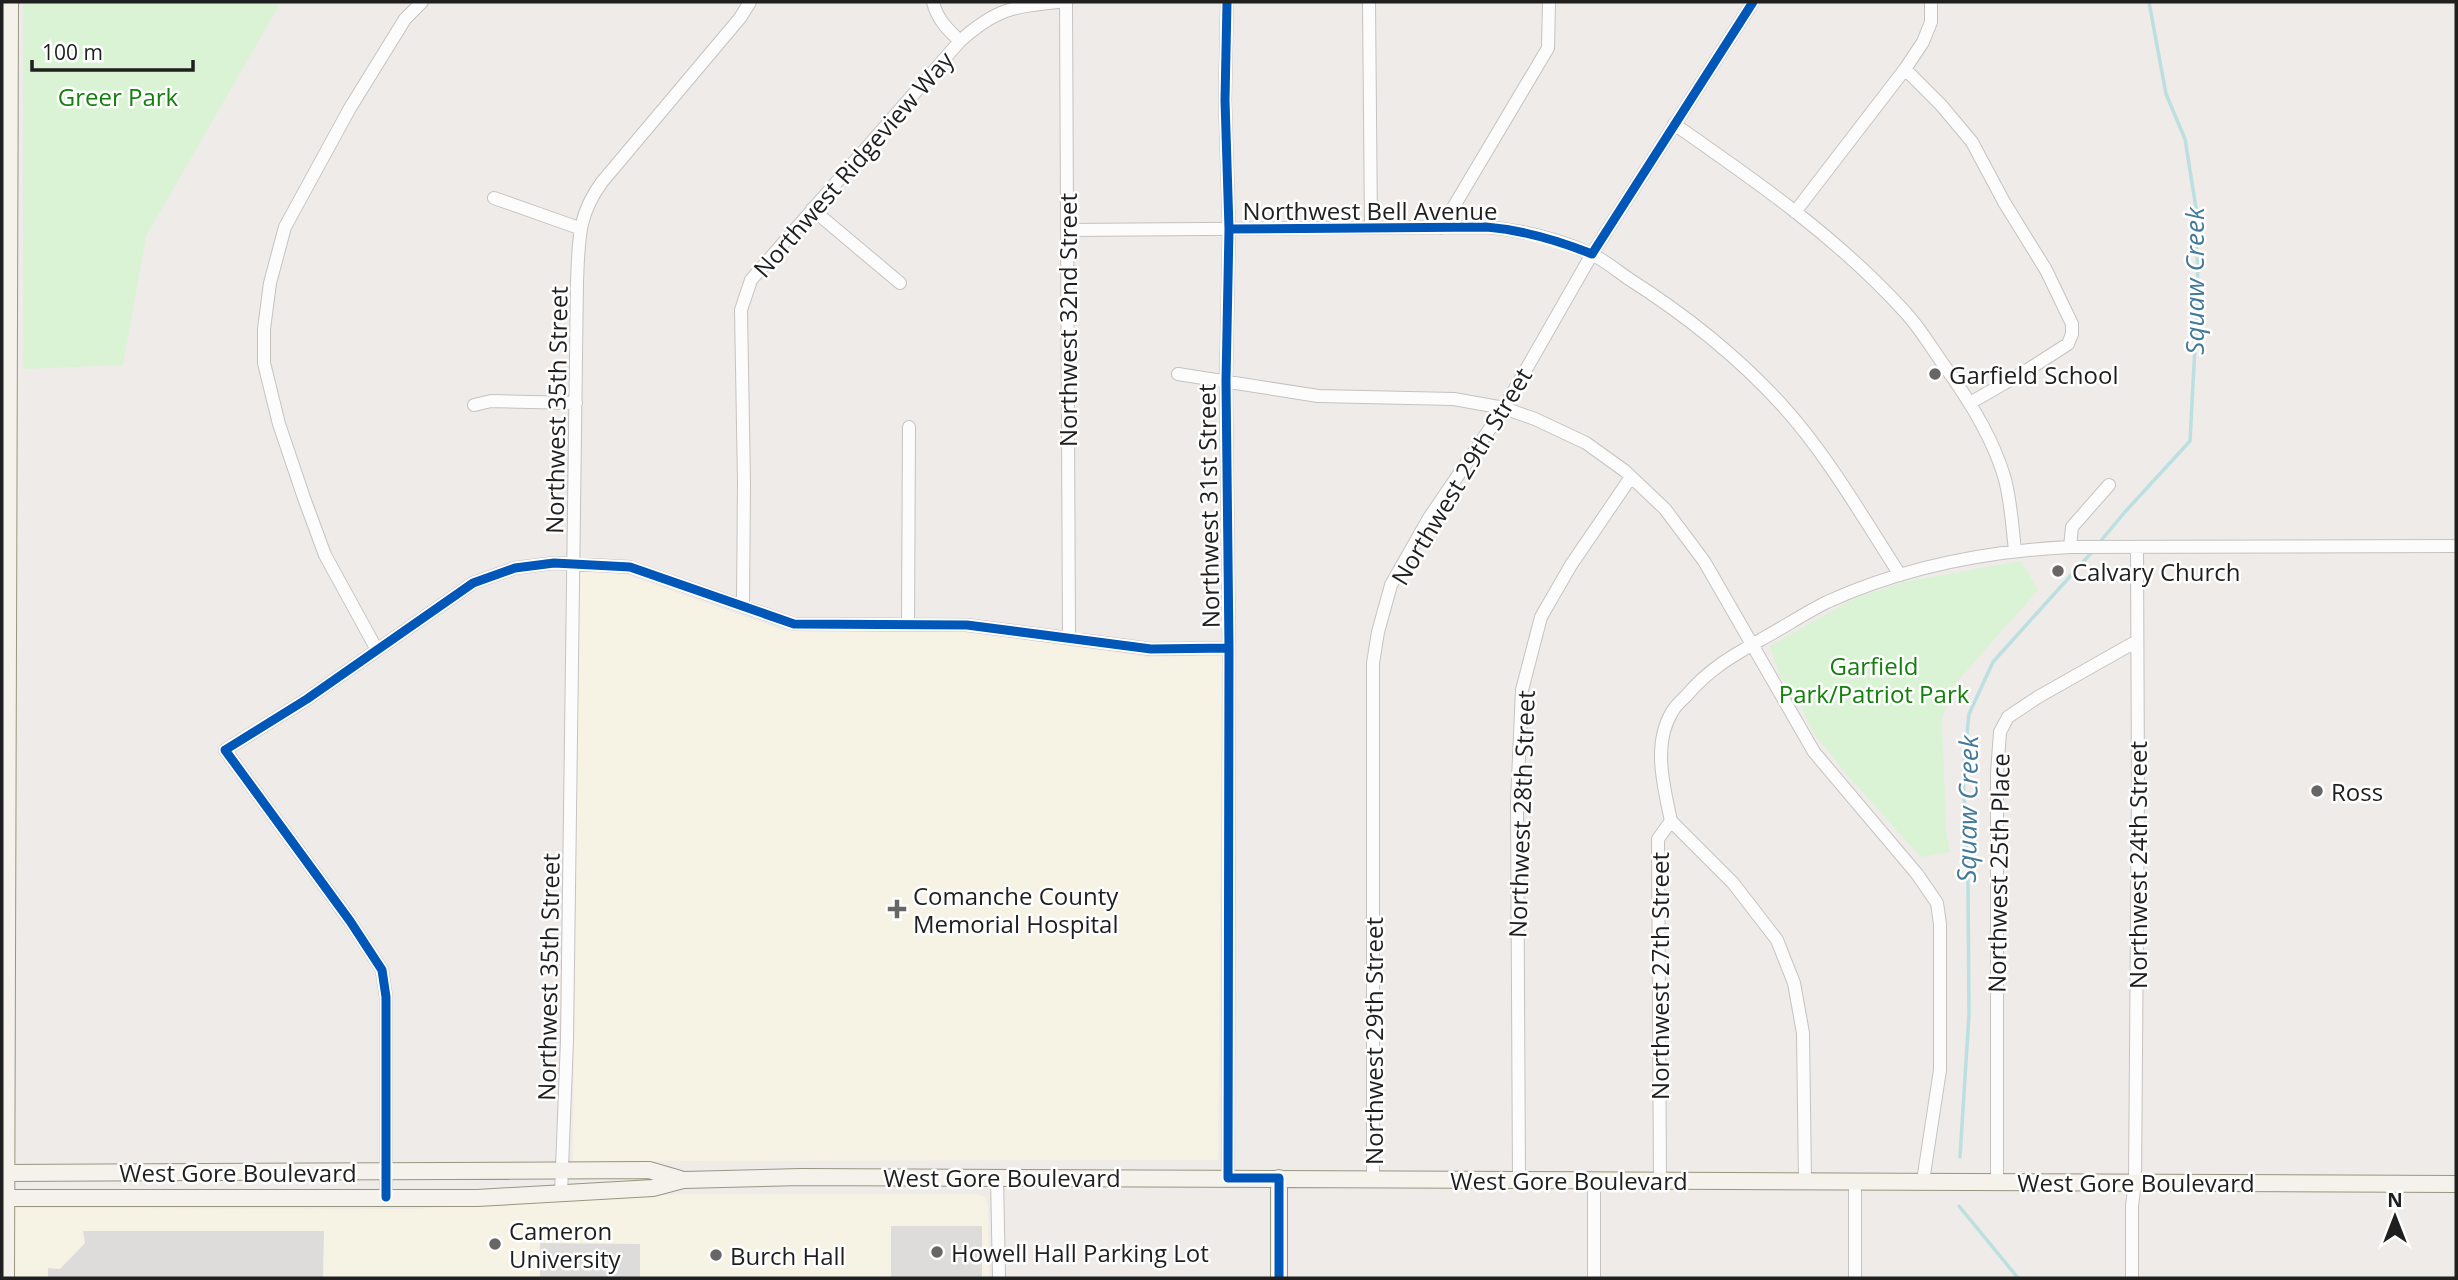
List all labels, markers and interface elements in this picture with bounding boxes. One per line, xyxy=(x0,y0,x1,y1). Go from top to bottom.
scale bar xyxy=(32,28,192,72)
text: 100 m xyxy=(42,38,103,66)
street label: Northwest Ridgeview Way xyxy=(745,43,961,284)
park label: Greer Park xyxy=(58,80,179,113)
street label: Northwest 32nd Street xyxy=(1051,193,1084,447)
street label: Northwest Bell Avenue xyxy=(1243,194,1497,227)
water label: Squaw Creek xyxy=(2176,206,2212,355)
street label: Northwest 35th Street xyxy=(537,286,575,534)
place label: Garfield School xyxy=(1949,358,2119,391)
street label: Northwest 29th Street xyxy=(1383,361,1539,591)
marker: Garfield School xyxy=(1927,366,1943,382)
street label: Northwest 31st Street xyxy=(1189,383,1227,629)
place label: Calvary Church xyxy=(2072,555,2240,588)
marker: Calvary Church xyxy=(2050,563,2066,579)
park label: Garfield Park/Patriot Park xyxy=(1779,649,1970,710)
street label: Northwest 28th Street xyxy=(1500,690,1542,938)
water label: Squaw Creek xyxy=(1948,734,1986,883)
street label: Northwest 24th Street xyxy=(2121,741,2154,989)
street label: Northwest 25th Place xyxy=(1979,753,2017,993)
place label: Ross xyxy=(2331,775,2383,808)
marker: Ross xyxy=(2309,783,2325,799)
street label: Northwest 27th Street xyxy=(1643,852,1676,1100)
street label: Northwest 35th Street xyxy=(529,853,567,1101)
place label: Comanche County Memorial Hospital xyxy=(913,879,1119,940)
marker: Comanche County Memorial Hospital xyxy=(887,899,907,919)
street label: Northwest 29th Street xyxy=(1357,917,1390,1165)
street label: West Gore Boulevard xyxy=(119,1156,357,1189)
street label: West Gore Boulevard xyxy=(883,1161,1121,1194)
street label: West Gore Boulevard xyxy=(1450,1164,1688,1197)
street label: West Gore Boulevard xyxy=(2017,1166,2255,1199)
north arrow xyxy=(2360,1182,2430,1252)
text: N xyxy=(2387,1187,2403,1213)
place label: Cameron University xyxy=(509,1214,622,1275)
marker: Cameron University xyxy=(487,1236,503,1252)
place label: Howell Hall Parking Lot xyxy=(951,1236,1209,1269)
place label: Burch Hall xyxy=(730,1239,846,1272)
marker: Howell Hall Parking Lot xyxy=(929,1244,945,1260)
marker: Burch Hall xyxy=(708,1247,724,1263)

